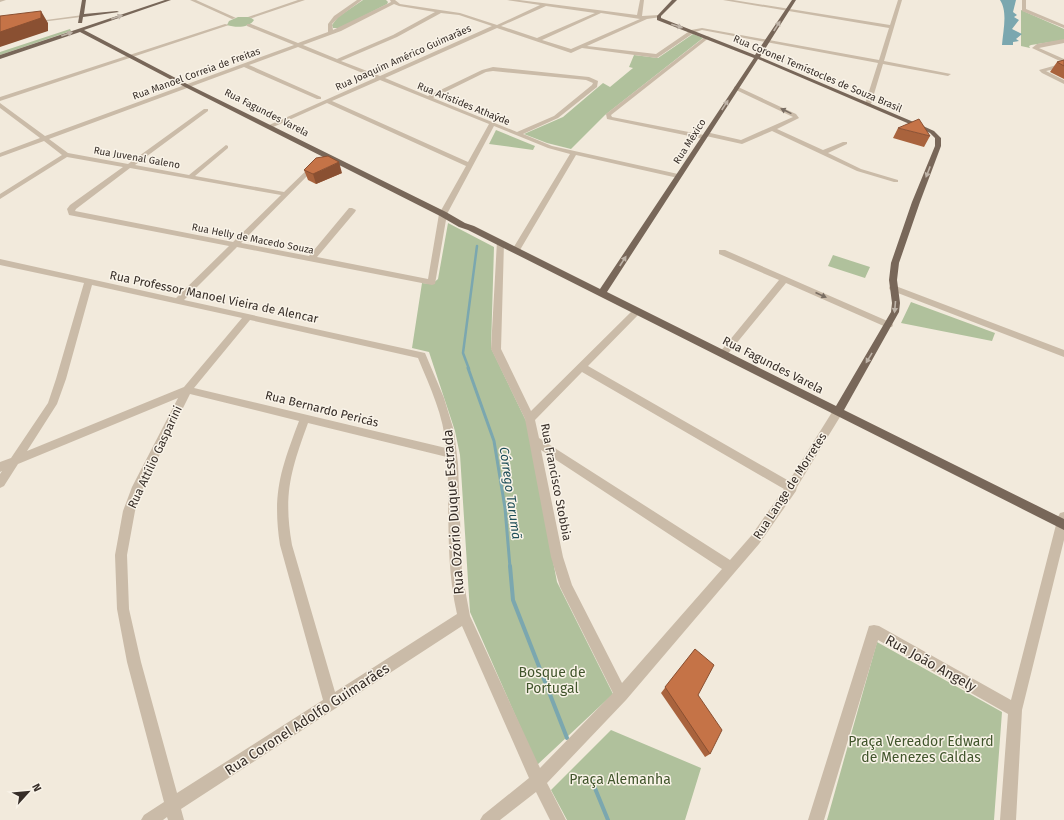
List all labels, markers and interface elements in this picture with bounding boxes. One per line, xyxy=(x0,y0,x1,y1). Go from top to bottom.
one-way arrow xyxy=(112,14,124,20)
one-way arrow xyxy=(773,20,781,31)
street label: Rua Joaquim Américo Guimarães xyxy=(334,22,474,93)
one-way arrow xyxy=(671,23,683,29)
one-way arrow xyxy=(61,31,73,37)
street label: Rua Coronel Temístocles de Souza Brasil xyxy=(731,32,904,115)
street label: Rua Manoel Correia de Freitas xyxy=(131,45,262,103)
street label: Rua Aristides Athaýde xyxy=(415,79,512,128)
street label: Rua Fagundes Varela xyxy=(222,86,311,139)
one-way arrow xyxy=(721,100,729,110)
one-way arrow xyxy=(780,108,792,114)
street label: Rua México xyxy=(671,117,709,166)
street label: Rua Juvenal Galeno xyxy=(93,144,181,172)
one-way arrow xyxy=(924,166,930,178)
street label: Rua Helly de Macedo Souza xyxy=(191,221,315,257)
one-way arrow xyxy=(619,255,627,266)
street label: Rua Professor Manoel Vieira de Alencar xyxy=(108,268,320,326)
one-way arrow xyxy=(815,292,826,298)
one-way arrow xyxy=(891,301,898,313)
street label: Rua Fagundes Varela xyxy=(720,333,826,397)
one-way arrow xyxy=(866,352,873,364)
street label: Rua Bernardo Pericás xyxy=(264,388,381,430)
street label: Rua Attílio Gasparini xyxy=(125,403,185,511)
street label: Rua Francisco Stobbia xyxy=(538,422,574,542)
street label: Rua Ozório Duque Estrada xyxy=(439,429,468,595)
street label: Rua Lange de Morretes xyxy=(750,430,830,542)
water label: Córrego Tarumã xyxy=(497,446,524,540)
street label: Rua João Angely xyxy=(882,631,979,696)
street label: Rua Coronel Adolfo Guimarães xyxy=(222,660,393,779)
park label: Bosque de Portugal xyxy=(518,664,586,697)
park label: Praça Vereador Edward de Menezes Caldas xyxy=(848,733,994,766)
park label: Praça Alemanha xyxy=(569,771,671,788)
north arrow xyxy=(8,772,48,812)
text: N xyxy=(29,781,44,794)

